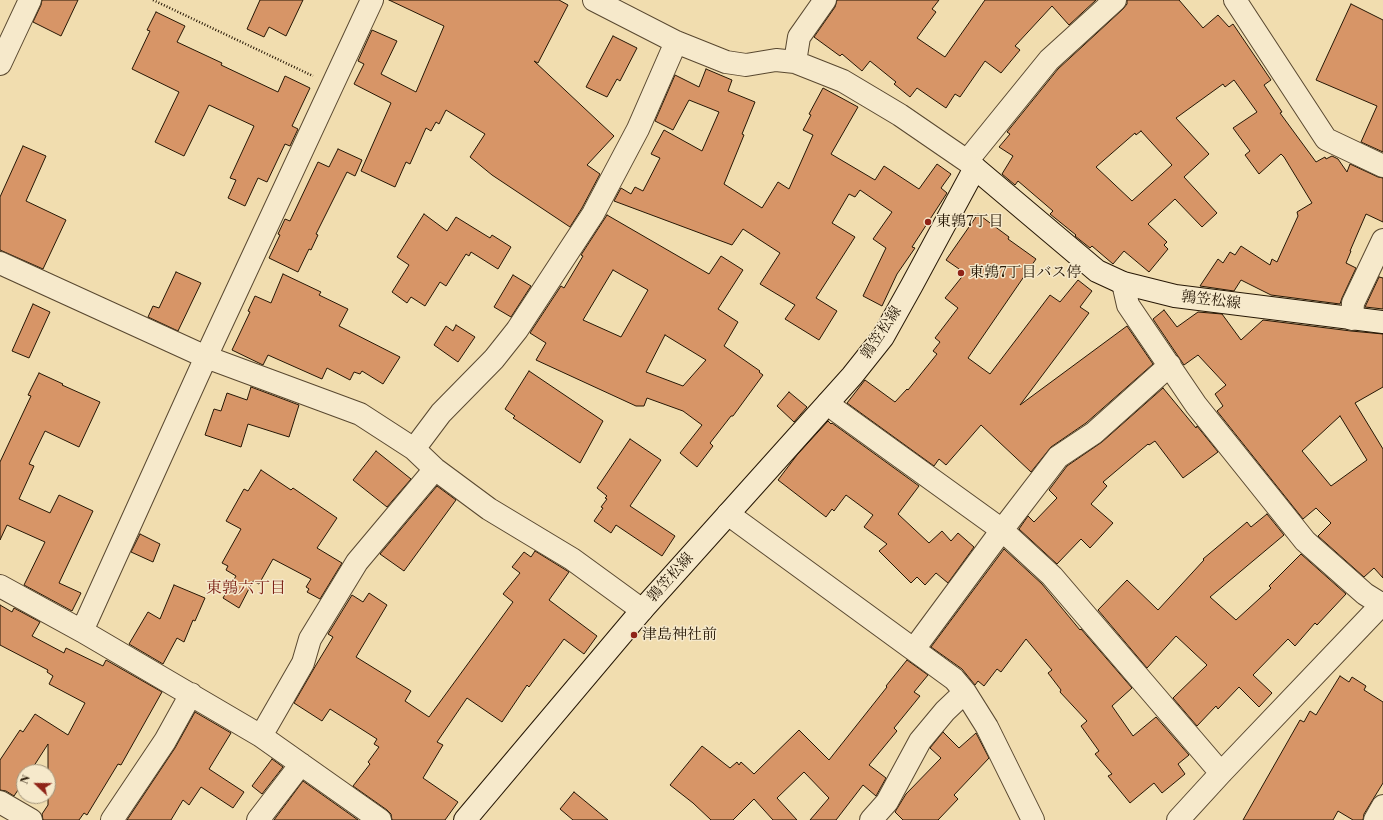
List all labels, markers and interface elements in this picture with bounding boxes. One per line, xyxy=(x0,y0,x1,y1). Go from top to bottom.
place label: 東鶉7丁目 xyxy=(936,213,1004,231)
marker: 東鶉7丁目 xyxy=(923,217,933,227)
place label: 東鶉7丁目バス停 xyxy=(969,264,1082,282)
marker: 東鶉7丁目バス停 xyxy=(956,268,966,278)
street label: 鶉笠松線 xyxy=(1180,288,1242,314)
street label: 鶉笠松線 xyxy=(858,303,906,363)
street label: 鶉笠松線 xyxy=(644,550,698,606)
district label: 東鶉六丁目 xyxy=(206,579,286,599)
place label: 津島神社前 xyxy=(642,626,717,644)
marker: 津島神社前 xyxy=(629,630,639,640)
north arrow xyxy=(16,764,56,804)
text: N xyxy=(18,773,34,787)

